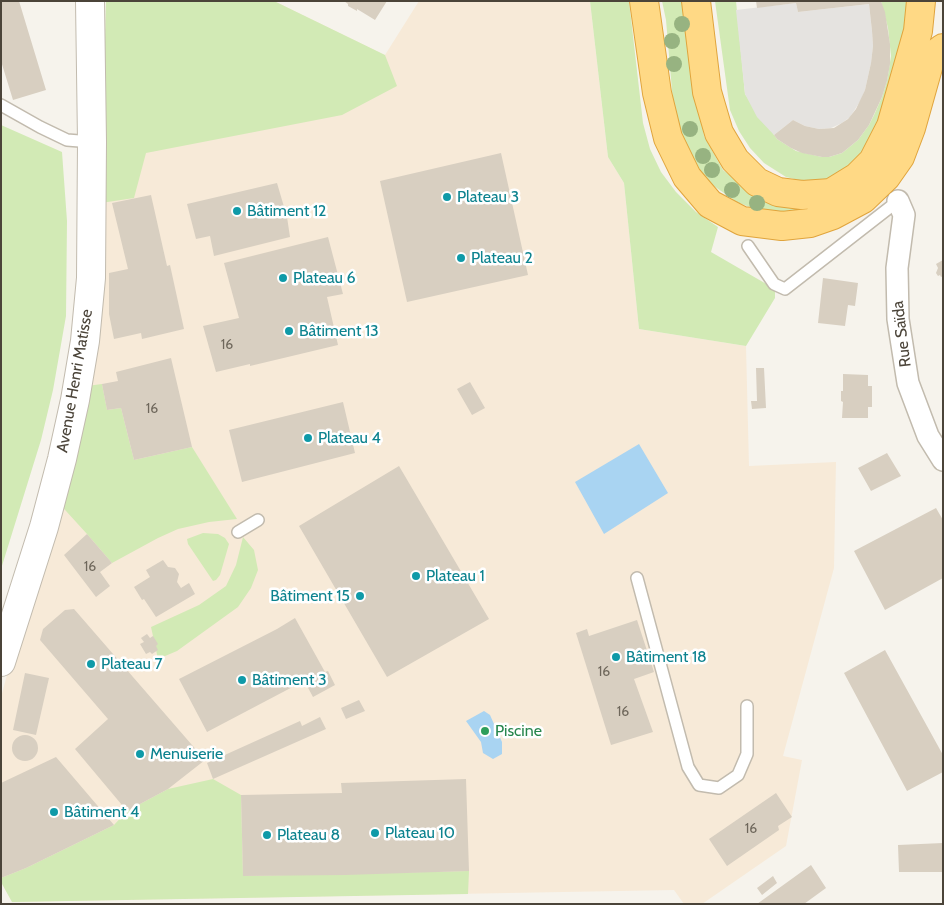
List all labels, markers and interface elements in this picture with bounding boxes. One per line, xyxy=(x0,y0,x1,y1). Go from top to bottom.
place label: Plateau 3 xyxy=(457,187,519,207)
marker: Plateau 3 xyxy=(441,191,453,203)
place label: Bâtiment 12 xyxy=(247,201,326,221)
marker: Bâtiment 12 xyxy=(231,205,243,217)
place label: Plateau 2 xyxy=(471,248,533,268)
marker: Plateau 2 xyxy=(455,252,467,264)
place label: Plateau 6 xyxy=(293,268,356,288)
marker: Plateau 6 xyxy=(277,272,289,284)
street label: Rue Saïda xyxy=(888,300,916,368)
street label: Avenue Henri Matisse xyxy=(53,308,97,454)
place label: Bâtiment 13 xyxy=(299,321,379,341)
marker: Bâtiment 13 xyxy=(283,325,295,337)
house number: 16 xyxy=(221,337,233,353)
house number: 16 xyxy=(146,401,158,417)
place label: Plateau 4 xyxy=(318,428,381,448)
marker: Plateau 4 xyxy=(302,432,314,444)
house number: 16 xyxy=(84,559,96,575)
place label: Plateau 1 xyxy=(426,566,485,586)
marker: Plateau 1 xyxy=(410,570,422,582)
place label: Bâtiment 15 xyxy=(270,586,350,606)
marker: Bâtiment 15 xyxy=(354,590,366,602)
place label: Bâtiment 18 xyxy=(626,647,707,667)
marker: Bâtiment 18 xyxy=(610,651,622,663)
place label: Plateau 7 xyxy=(101,654,163,674)
marker: Plateau 7 xyxy=(85,658,97,670)
house number: 16 xyxy=(598,664,610,680)
place label: Bâtiment 3 xyxy=(252,670,327,690)
marker: Bâtiment 3 xyxy=(236,674,248,686)
house number: 16 xyxy=(617,704,629,720)
place label: Piscine xyxy=(495,721,542,741)
marker: Piscine xyxy=(479,725,491,737)
place label: Menuiserie xyxy=(150,744,223,764)
marker: Menuiserie xyxy=(134,748,146,760)
place label: Bâtiment 4 xyxy=(64,802,139,822)
marker: Bâtiment 4 xyxy=(48,806,60,818)
house number: 16 xyxy=(745,821,757,837)
place label: Plateau 10 xyxy=(385,823,455,843)
place label: Plateau 8 xyxy=(277,825,340,845)
marker: Plateau 10 xyxy=(369,827,381,839)
marker: Plateau 8 xyxy=(261,829,273,841)

